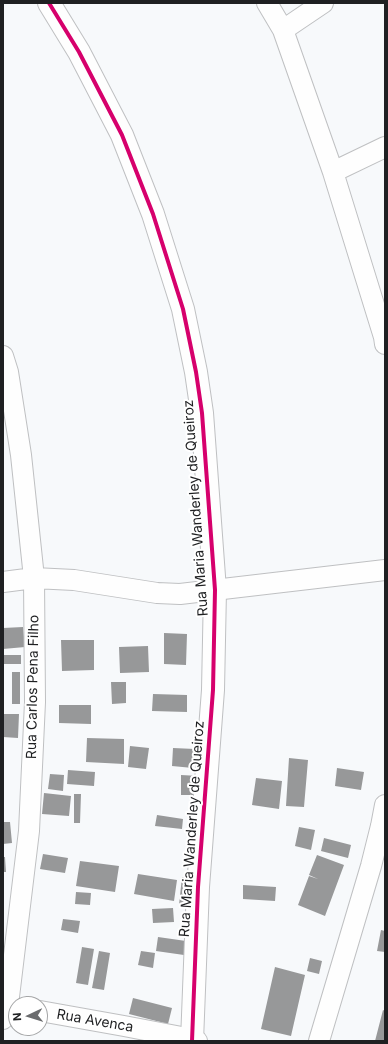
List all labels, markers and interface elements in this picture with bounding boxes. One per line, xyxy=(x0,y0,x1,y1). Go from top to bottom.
street label: Rua Maria Wanderley de Queiroz xyxy=(180,399,212,617)
street label: Rua Carlos Pena Filho xyxy=(23,615,43,759)
street label: Rua Maria Wanderley de Queiroz xyxy=(176,720,208,938)
north arrow xyxy=(8,996,48,1036)
street label: Rua Avenca xyxy=(55,1006,135,1036)
text: N xyxy=(10,1012,24,1021)

